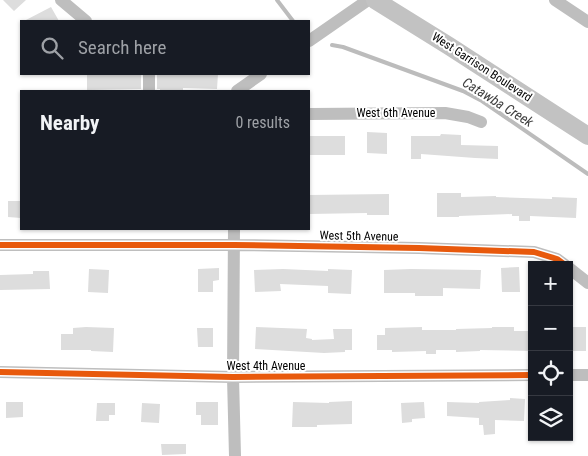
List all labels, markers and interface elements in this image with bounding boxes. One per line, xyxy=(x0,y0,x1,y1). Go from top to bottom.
search box xyxy=(20,20,310,75)
street label: West Garrison Boulevard xyxy=(429,29,535,105)
icon: search xyxy=(38,34,66,62)
text: Search here xyxy=(78,36,166,59)
water label: Catawba Creek xyxy=(460,74,537,131)
street label: West 6th Avenue xyxy=(357,106,436,120)
text: Nearby xyxy=(40,111,99,135)
text: 0 results xyxy=(235,113,290,132)
street label: West 5th Avenue xyxy=(319,228,399,244)
map controls xyxy=(528,261,573,441)
button: + xyxy=(528,261,573,306)
button: − xyxy=(528,306,573,351)
button: locate xyxy=(528,351,573,396)
street label: West 4th Avenue xyxy=(227,359,306,373)
button: layers xyxy=(528,396,573,441)

